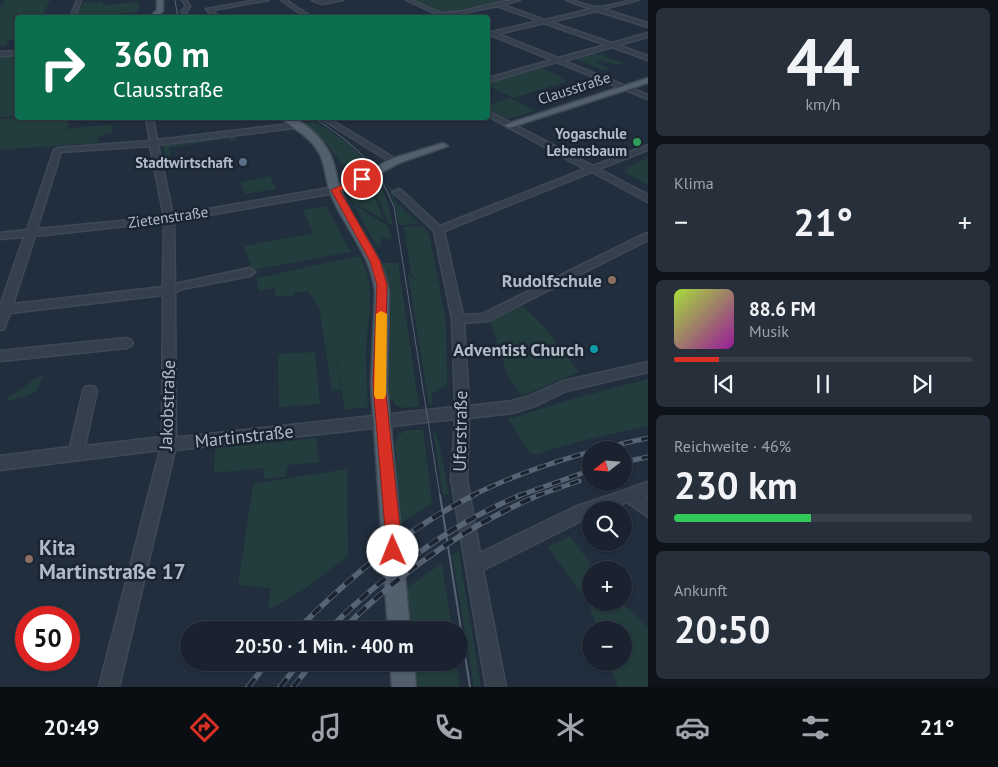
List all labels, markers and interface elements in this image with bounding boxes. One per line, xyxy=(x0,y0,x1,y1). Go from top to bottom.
text: 44 xyxy=(786,19,860,103)
text: 360 m xyxy=(113,31,210,77)
icon: right xyxy=(30,35,95,100)
street label: Clausstraße xyxy=(535,67,613,109)
text: Clausstraße xyxy=(113,75,223,103)
text: km/h xyxy=(805,94,841,114)
place label: Yogaschule Lebensbaum xyxy=(546,124,627,160)
marker: Yogaschule Lebensbaum xyxy=(631,136,643,148)
place label: Stadtwirtschaft xyxy=(135,153,234,172)
marker: Stadtwirtschaft xyxy=(237,156,249,168)
pin xyxy=(341,158,383,200)
icon: arrive xyxy=(348,165,376,193)
text: Klima xyxy=(674,173,714,193)
text: 21° xyxy=(793,197,853,246)
street label: Zietenstraße xyxy=(127,202,209,232)
text: − xyxy=(674,203,688,240)
text: + xyxy=(958,203,972,240)
place label: Rudolfschule xyxy=(502,269,602,292)
marker: Rudolfschule xyxy=(606,274,618,286)
text: 88.6 FM xyxy=(749,297,816,321)
text: Musik xyxy=(749,321,789,341)
place label: Adventist Church xyxy=(453,338,584,361)
marker: Adventist Church xyxy=(588,343,600,355)
street label: Jakobstraße xyxy=(154,359,180,452)
icon: previous xyxy=(710,370,738,398)
icon: pause xyxy=(809,370,837,398)
icon: next xyxy=(908,370,936,398)
street label: Uferstraße xyxy=(448,390,472,472)
street label: Martinstraße xyxy=(193,419,295,453)
text: Reichweite · 46% xyxy=(674,436,791,456)
north arrow xyxy=(582,441,632,491)
map controls xyxy=(582,441,632,671)
text: 230 km xyxy=(674,460,798,509)
button: search xyxy=(582,501,632,551)
position arrow xyxy=(366,524,418,576)
place label: Kita Martinstraße 17 xyxy=(39,534,186,585)
marker: Kita Martinstraße 17 xyxy=(23,553,35,565)
button: + xyxy=(582,561,632,611)
text: Ankunft xyxy=(674,580,727,600)
text: 20:50 xyxy=(674,604,770,653)
speed limit sign: 50 xyxy=(15,606,80,671)
button: − xyxy=(582,621,632,671)
text: 20:50 · 1 Min. · 400 m xyxy=(234,634,414,658)
icon: directions xyxy=(187,710,222,745)
icon: music xyxy=(309,710,344,745)
icon: phone xyxy=(431,710,466,745)
icon: climate xyxy=(553,710,588,745)
icon: car xyxy=(675,710,710,745)
icon: filters xyxy=(798,710,833,745)
text: 20:49 xyxy=(44,713,99,741)
text: 21° xyxy=(920,713,954,741)

